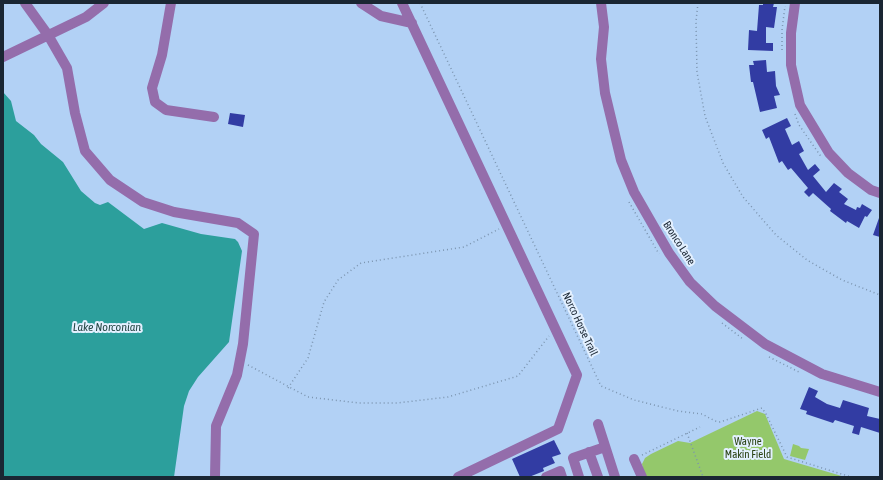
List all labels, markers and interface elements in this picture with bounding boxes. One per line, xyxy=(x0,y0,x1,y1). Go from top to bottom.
street label: Bronco Lane xyxy=(660,219,698,267)
street label: Norco Horse Trail xyxy=(560,290,600,358)
water label: Lake Norconian xyxy=(73,320,141,334)
park label: Wayne Makin Field xyxy=(725,435,771,461)

